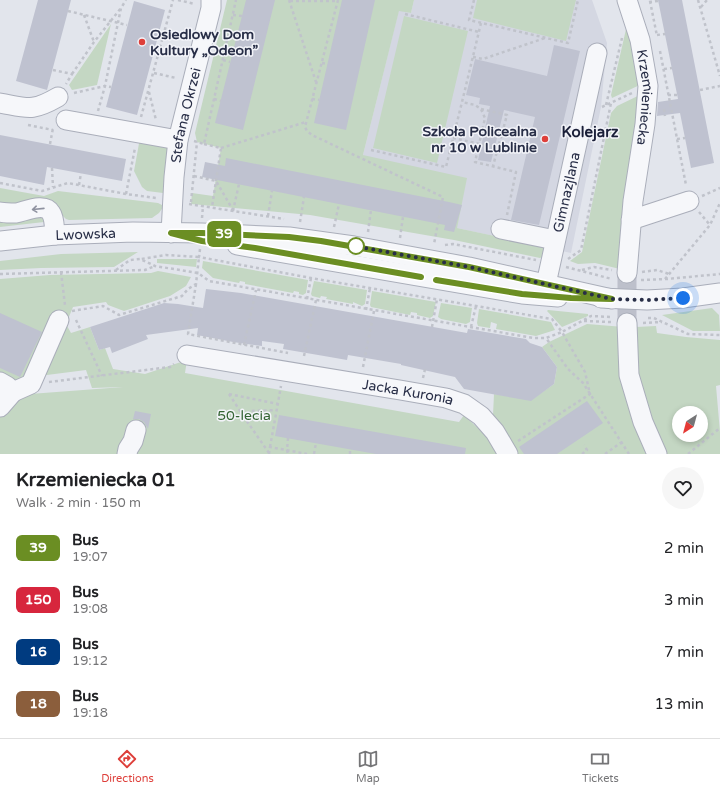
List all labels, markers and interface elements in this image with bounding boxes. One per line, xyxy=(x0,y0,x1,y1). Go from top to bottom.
place label: Osiedlowy Dom Kultury „Odeon” xyxy=(150,26,258,59)
marker: Osiedlowy Dom Kultury „Odeon” xyxy=(137,37,147,47)
street label: Krzemieniecka xyxy=(633,48,657,147)
street label: Stefana Okrzei xyxy=(167,66,204,164)
place label: Szkoła Policealna nr 10 w Lublinie xyxy=(422,123,537,156)
district label: Kolejarz xyxy=(562,123,619,142)
marker: Szkoła Policealna nr 10 w Lublinie xyxy=(540,134,550,144)
street label: Gimnazjlana xyxy=(549,150,583,234)
one-way arrow xyxy=(31,205,44,213)
line badge: 39 xyxy=(206,221,242,247)
street label: Lwowska xyxy=(55,224,116,243)
text: 39 xyxy=(215,225,233,242)
unlabelled marker xyxy=(347,237,365,255)
your location xyxy=(673,288,693,308)
street label: Jacka Kuronia xyxy=(361,375,456,408)
north arrow xyxy=(672,406,708,442)
map controls xyxy=(672,406,708,442)
park label: 50-lecia xyxy=(217,407,271,424)
button: heart xyxy=(662,467,704,509)
text: Krzemieniecka 01 xyxy=(16,469,176,491)
text: Walk · 2 min · 150 m xyxy=(16,495,141,511)
text: Bus xyxy=(72,531,99,549)
text: 39 xyxy=(29,539,47,556)
text: 2 min xyxy=(664,539,704,557)
text: 19:07 xyxy=(72,549,108,565)
text: Bus xyxy=(72,583,99,601)
text: 150 xyxy=(25,591,51,608)
text: 3 min xyxy=(664,591,704,609)
text: 19:08 xyxy=(72,601,108,617)
text: Bus xyxy=(72,635,99,653)
text: 16 xyxy=(29,643,47,660)
text: 7 min xyxy=(664,643,704,661)
text: 19:12 xyxy=(72,653,108,669)
text: Bus xyxy=(72,687,99,705)
text: 18 xyxy=(29,695,47,712)
text: 13 min xyxy=(655,695,704,713)
text: 19:18 xyxy=(72,705,108,721)
tab: Directions xyxy=(101,748,154,785)
tab: Map xyxy=(356,748,380,785)
tab: Tickets xyxy=(582,748,619,785)

